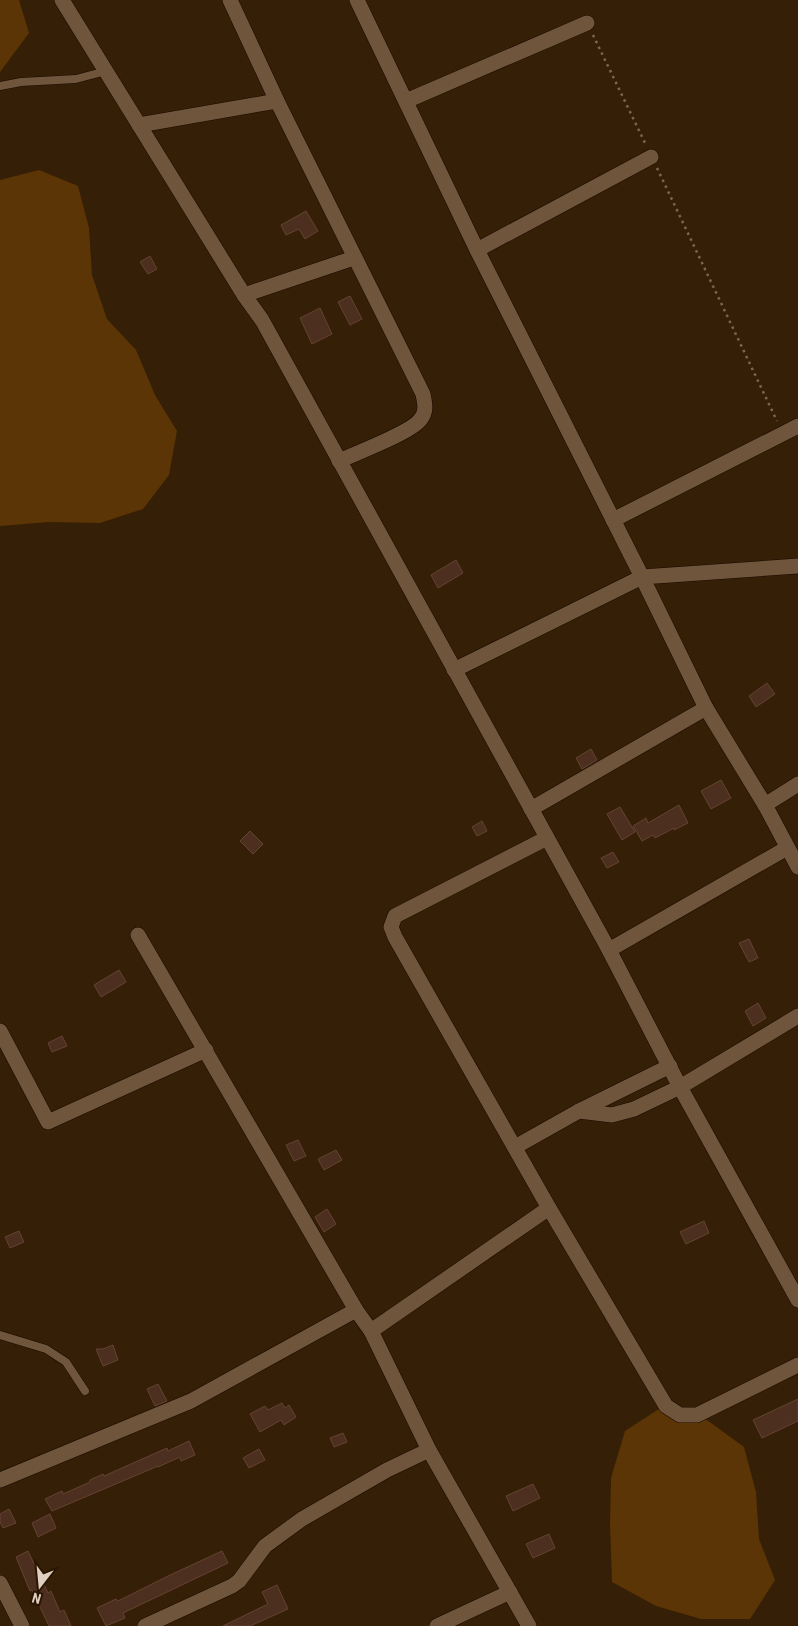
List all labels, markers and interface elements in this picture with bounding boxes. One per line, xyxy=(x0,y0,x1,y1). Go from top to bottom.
north arrow xyxy=(15,1561,65,1611)
text: N xyxy=(30,1590,43,1607)

